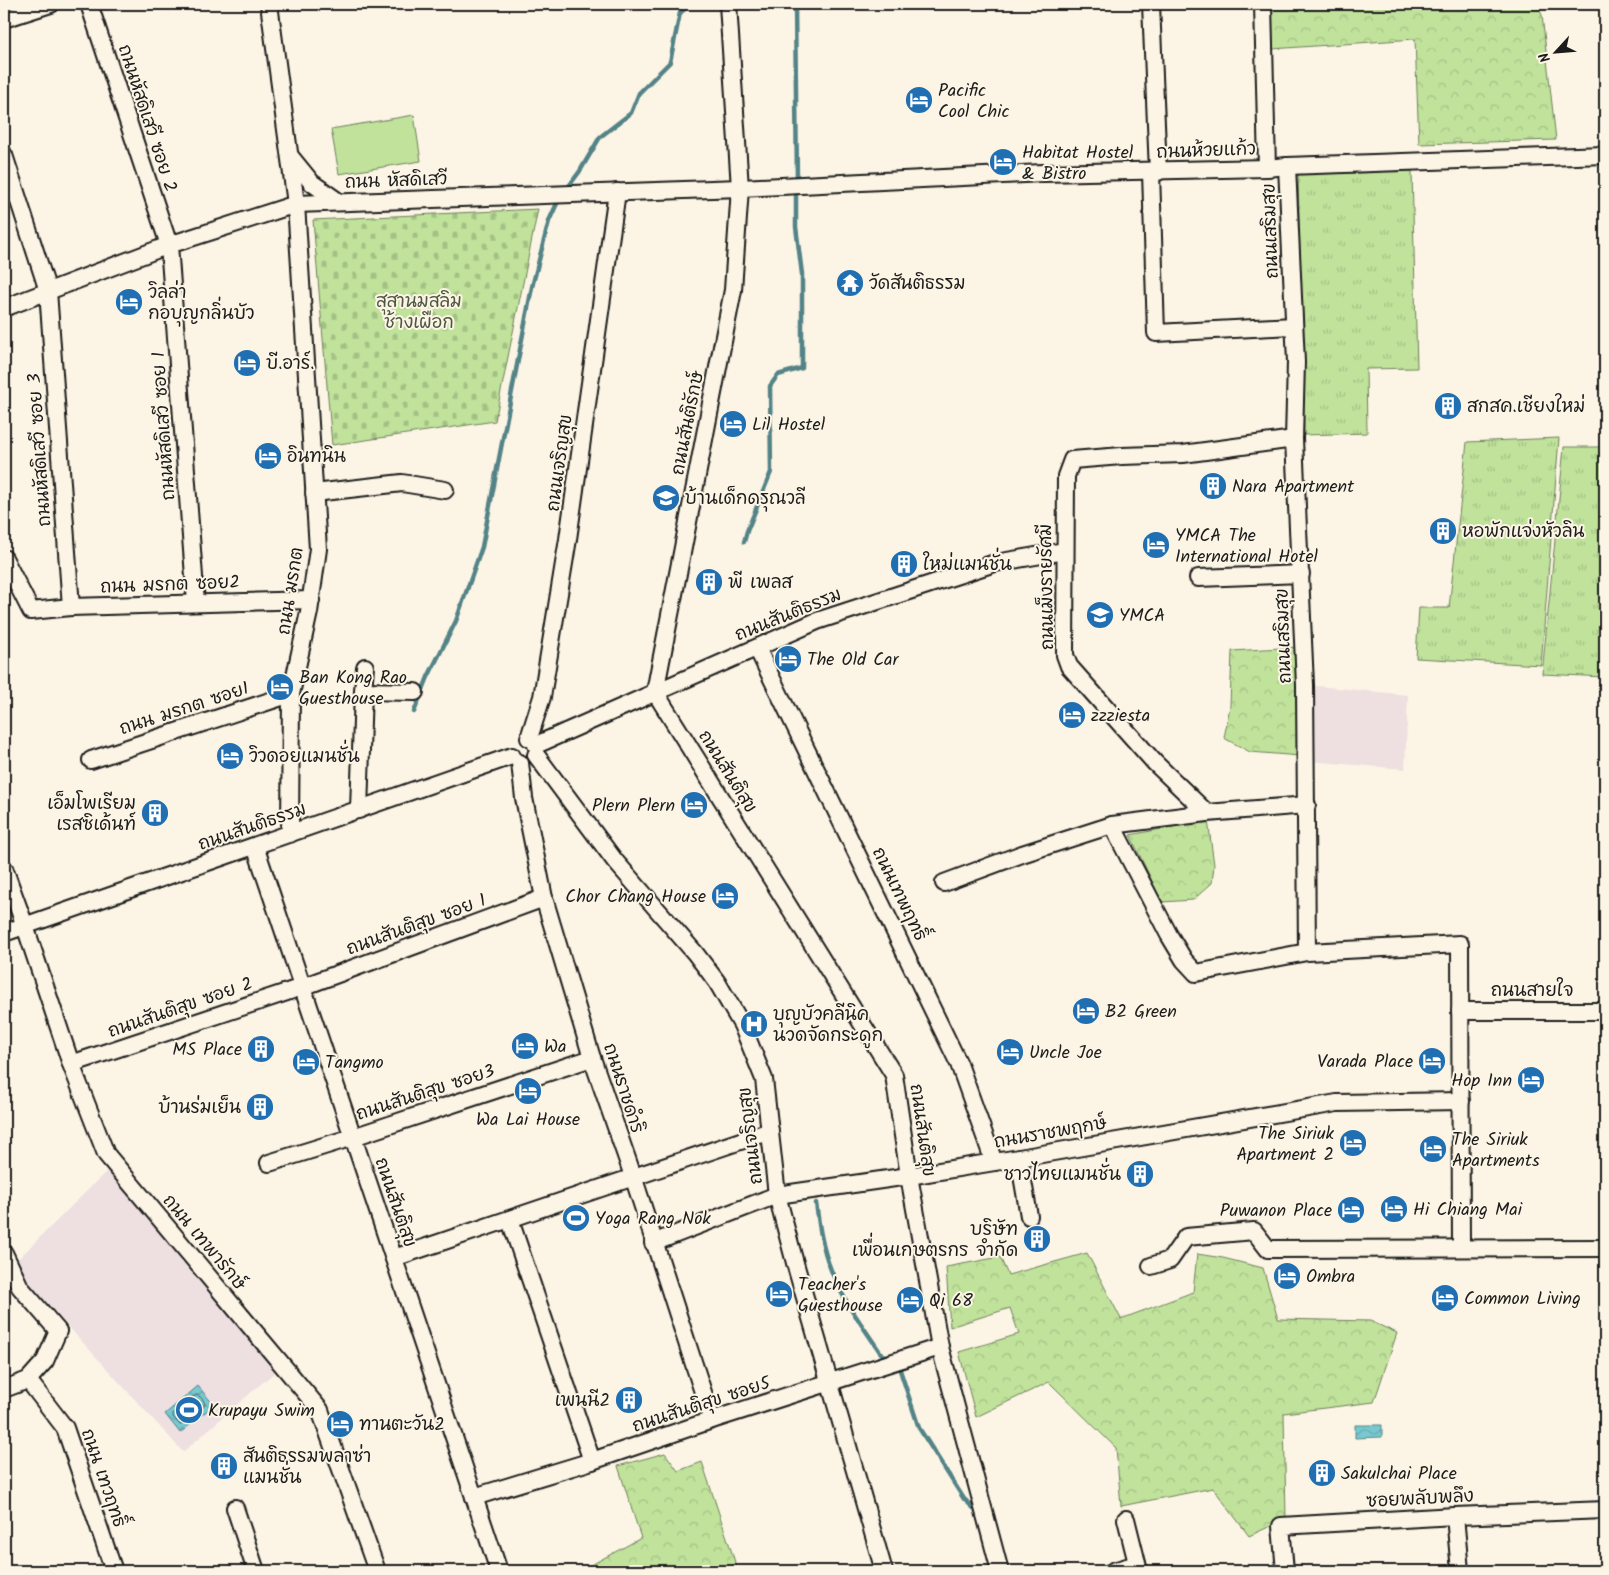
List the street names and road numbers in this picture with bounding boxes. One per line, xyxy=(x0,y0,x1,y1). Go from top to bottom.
street label: ถนนหัสดิเสวี ซอย 2 xyxy=(109,41,184,196)
street label: ถนนห้วยแก้ว xyxy=(1156,135,1256,168)
street label: ถนน หัสดิเสวี xyxy=(344,165,448,198)
street label: ถนนเสริมสุข xyxy=(1255,183,1288,279)
street label: ถนนหัสดิเสวี ซอย 1 xyxy=(145,351,184,501)
street label: ถนนสันติรักษ์ xyxy=(664,368,713,478)
street label: ถนนหัสดิเสวี ซอย 3 xyxy=(21,372,60,528)
street label: ถนนเจริญสุข xyxy=(539,413,582,514)
street label: ถนนเม็งรายรัศมี xyxy=(1032,524,1063,650)
street label: ถนน มรกต xyxy=(270,545,313,637)
street label: ถนน มรกต ซอย2 xyxy=(100,569,240,602)
street label: ถนนสันติธรรม xyxy=(731,581,846,650)
street label: ถนนเสริมสุข xyxy=(1268,588,1301,684)
street label: ถนน มรกต ซอย1 xyxy=(116,675,253,744)
street label: ถนนสันติสุข xyxy=(690,725,764,819)
street label: ถนนสันติธรรม xyxy=(194,795,311,860)
street label: ถนนเทพฤทธิ์ xyxy=(863,841,938,947)
street label: ถนนสันติสุข ซอย 1 xyxy=(343,887,490,964)
street label: ถนนสันติสุข ซอย 2 xyxy=(104,970,257,1047)
street label: ถนนสายใจ xyxy=(1491,977,1573,1006)
street label: ถนนราชดำริ xyxy=(594,1040,651,1137)
street label: ถนนสันติสุข ซอย3 xyxy=(352,1057,499,1130)
street label: ถนนสันติสุข xyxy=(901,1082,942,1178)
street label: ถนนเจริญสุข xyxy=(731,1086,772,1186)
street label: ถนนราชพฤกษ์ xyxy=(992,1109,1109,1158)
street label: ถนนสันติสุข xyxy=(366,1154,423,1251)
street label: ถนน เทพารักษ์ xyxy=(155,1188,253,1298)
street label: ถนนสันติสุข ซอย5 xyxy=(629,1369,776,1441)
street label: ถนน เทวฤทธิ์ xyxy=(72,1424,137,1532)
street label: ซอยพลับพลึง xyxy=(1366,1482,1475,1517)

